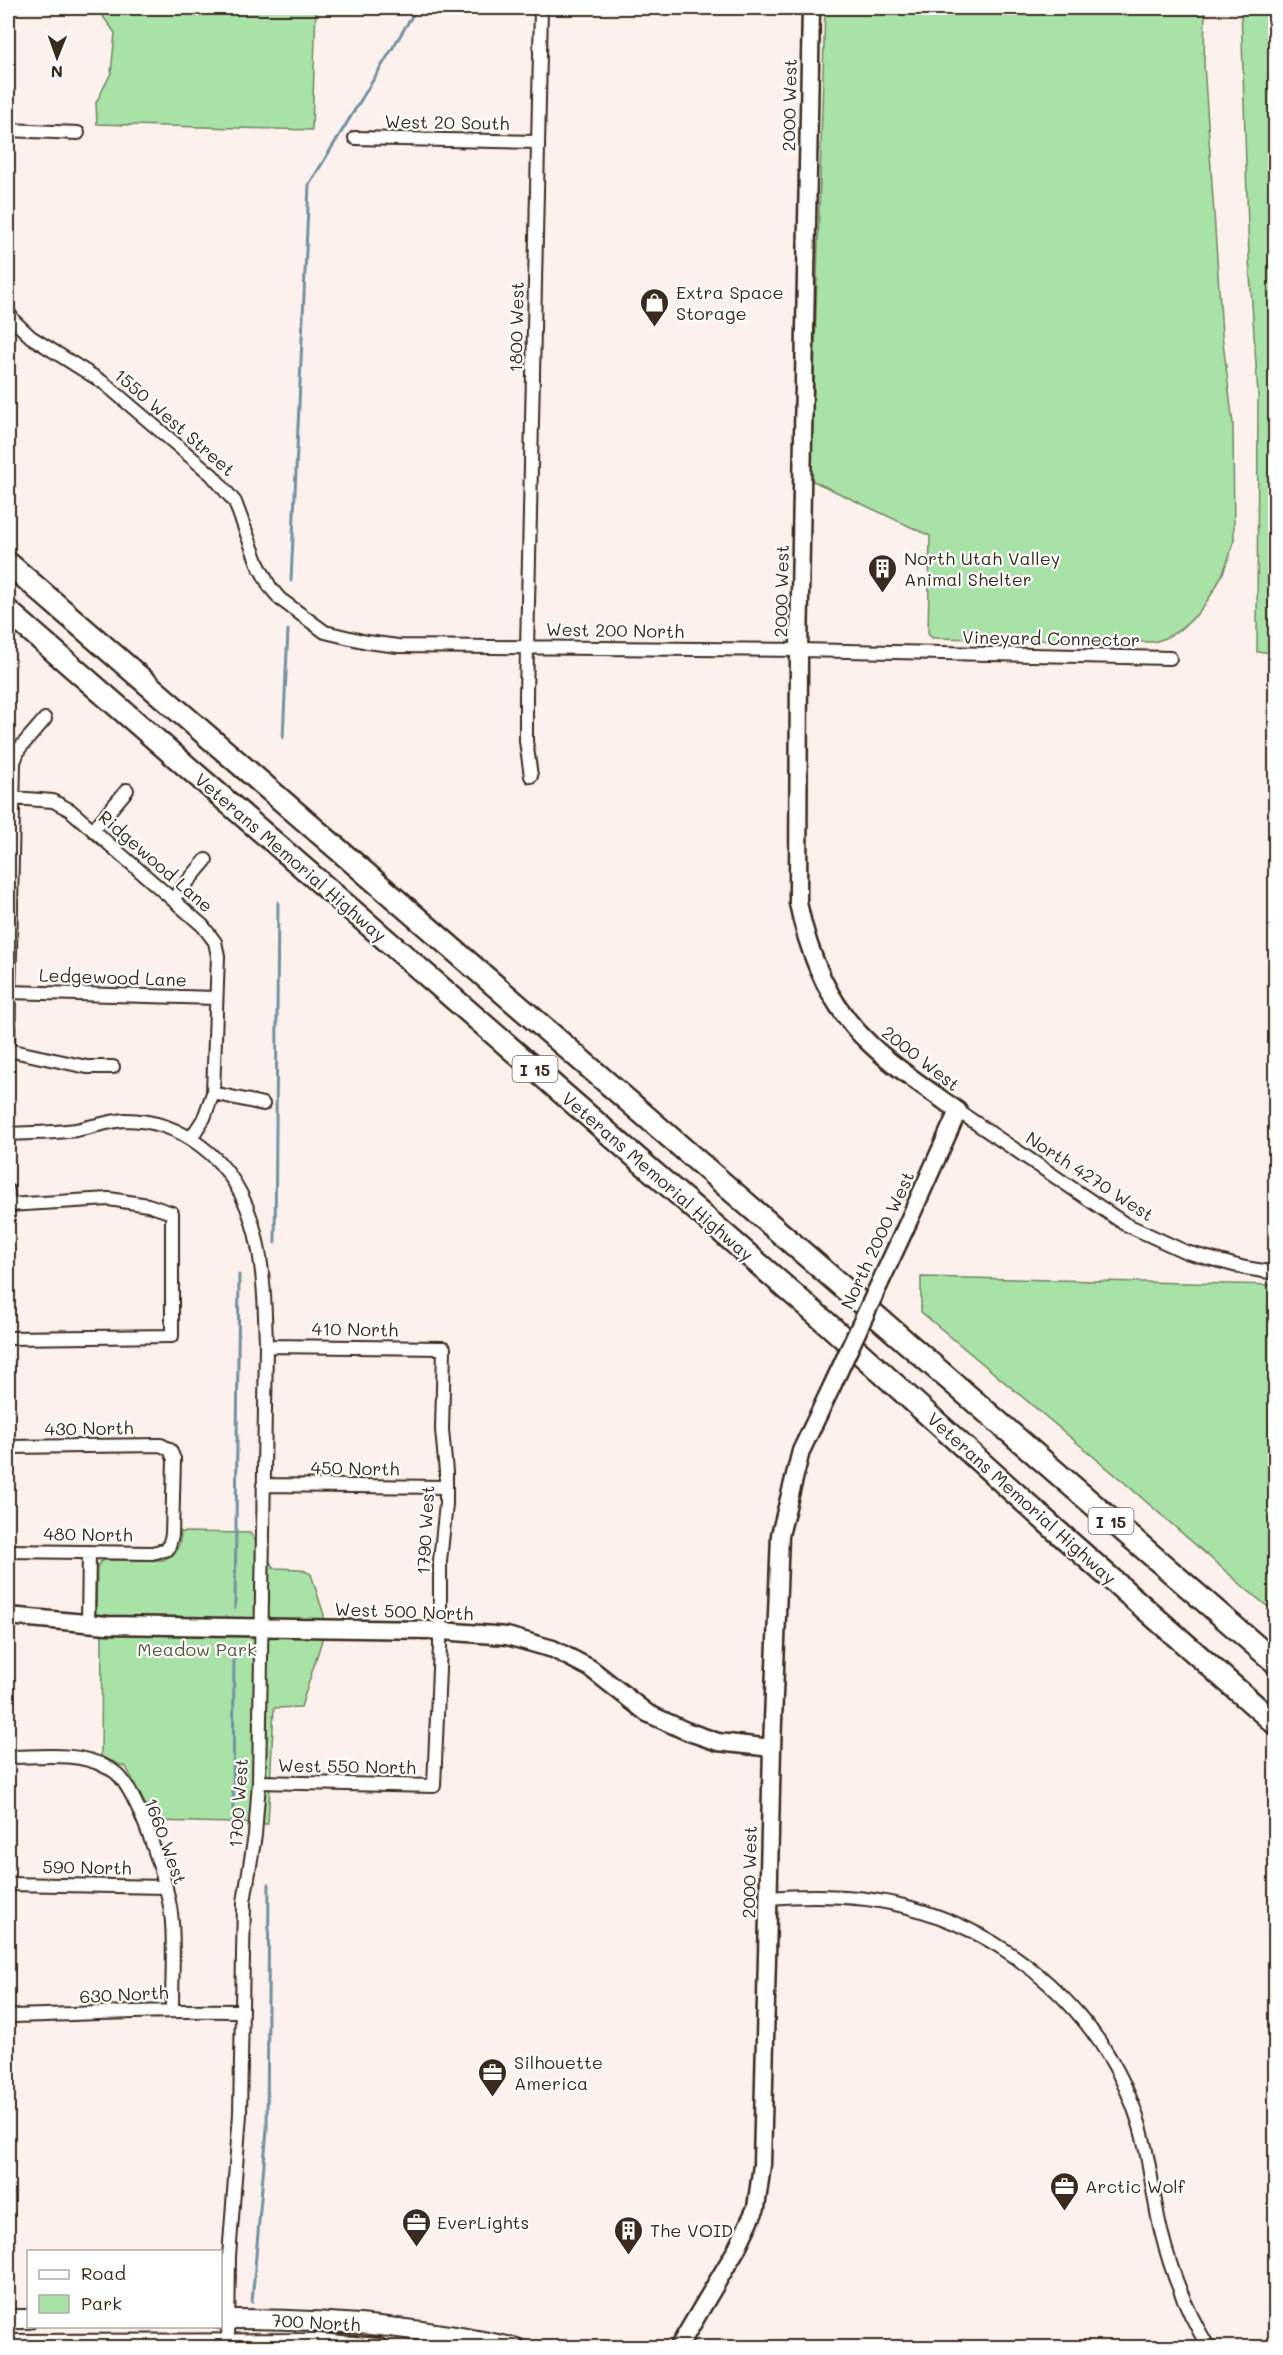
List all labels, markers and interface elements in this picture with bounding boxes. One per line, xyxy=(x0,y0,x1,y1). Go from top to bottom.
north arrow xyxy=(27,27,87,87)
street label: 2000 West xyxy=(776,58,802,152)
text: N xyxy=(50,62,63,83)
street label: West 20 South xyxy=(384,109,510,135)
place label: Extra Space Storage xyxy=(676,280,784,325)
street label: 1800 West xyxy=(503,282,529,372)
shop icon: Extra Space Storage xyxy=(639,286,671,328)
street label: 1550 West Street xyxy=(110,363,240,481)
street label: 2000 West xyxy=(768,544,794,638)
place label: North Utah Valley Animal Shelter xyxy=(904,546,1060,591)
building icon: North Utah Valley Animal Shelter xyxy=(867,552,899,594)
street label: West 200 North xyxy=(546,617,684,643)
street label: Vineyard Connector xyxy=(962,624,1140,652)
street label: Veterans Memorial Highway xyxy=(190,767,392,947)
street label: Ridgewood Lane xyxy=(94,805,218,917)
street label: Ledgewood Lane xyxy=(39,962,187,992)
street label: 2000 West xyxy=(877,1020,965,1096)
road number: I 15 xyxy=(512,1056,558,1082)
street label: Veterans Memorial Highway xyxy=(557,1086,759,1266)
street label: North 4270 West xyxy=(1021,1126,1159,1226)
street label: North 2000 West xyxy=(835,1167,919,1313)
street label: 410 North xyxy=(312,1316,398,1342)
street label: Veterans Memorial Highway xyxy=(922,1407,1122,1589)
street label: 430 North xyxy=(44,1415,134,1441)
street label: 450 North xyxy=(310,1455,400,1481)
street label: 1790 West xyxy=(411,1485,439,1575)
road number: I 15 xyxy=(1088,1508,1134,1534)
street label: 480 North xyxy=(43,1521,133,1547)
street label: West 500 North xyxy=(334,1597,474,1625)
park label: Meadow Park xyxy=(137,1637,257,1661)
street label: West 550 North xyxy=(278,1753,416,1779)
street label: 1700 West xyxy=(223,1757,253,1849)
street label: 1660 West xyxy=(139,1794,193,1888)
street label: 2000 West xyxy=(736,1825,762,1919)
street label: 590 North xyxy=(42,1854,132,1880)
street label: 630 North xyxy=(79,1980,169,2008)
place label: Silhouette America xyxy=(514,2050,603,2095)
office icon: Silhouette America xyxy=(477,2056,509,2098)
office icon: Arctic Wolf xyxy=(1048,2170,1080,2212)
place label: Arctic Wolf xyxy=(1085,2174,1186,2198)
office icon: EverLights xyxy=(400,2206,432,2248)
place label: EverLights xyxy=(437,2210,529,2234)
building icon: The VOID xyxy=(613,2214,645,2256)
place label: The VOID xyxy=(650,2218,733,2242)
legend xyxy=(27,2250,222,2328)
text: Road xyxy=(81,2261,126,2285)
text: Park xyxy=(81,2291,122,2315)
street label: 700 North xyxy=(271,2308,361,2336)

